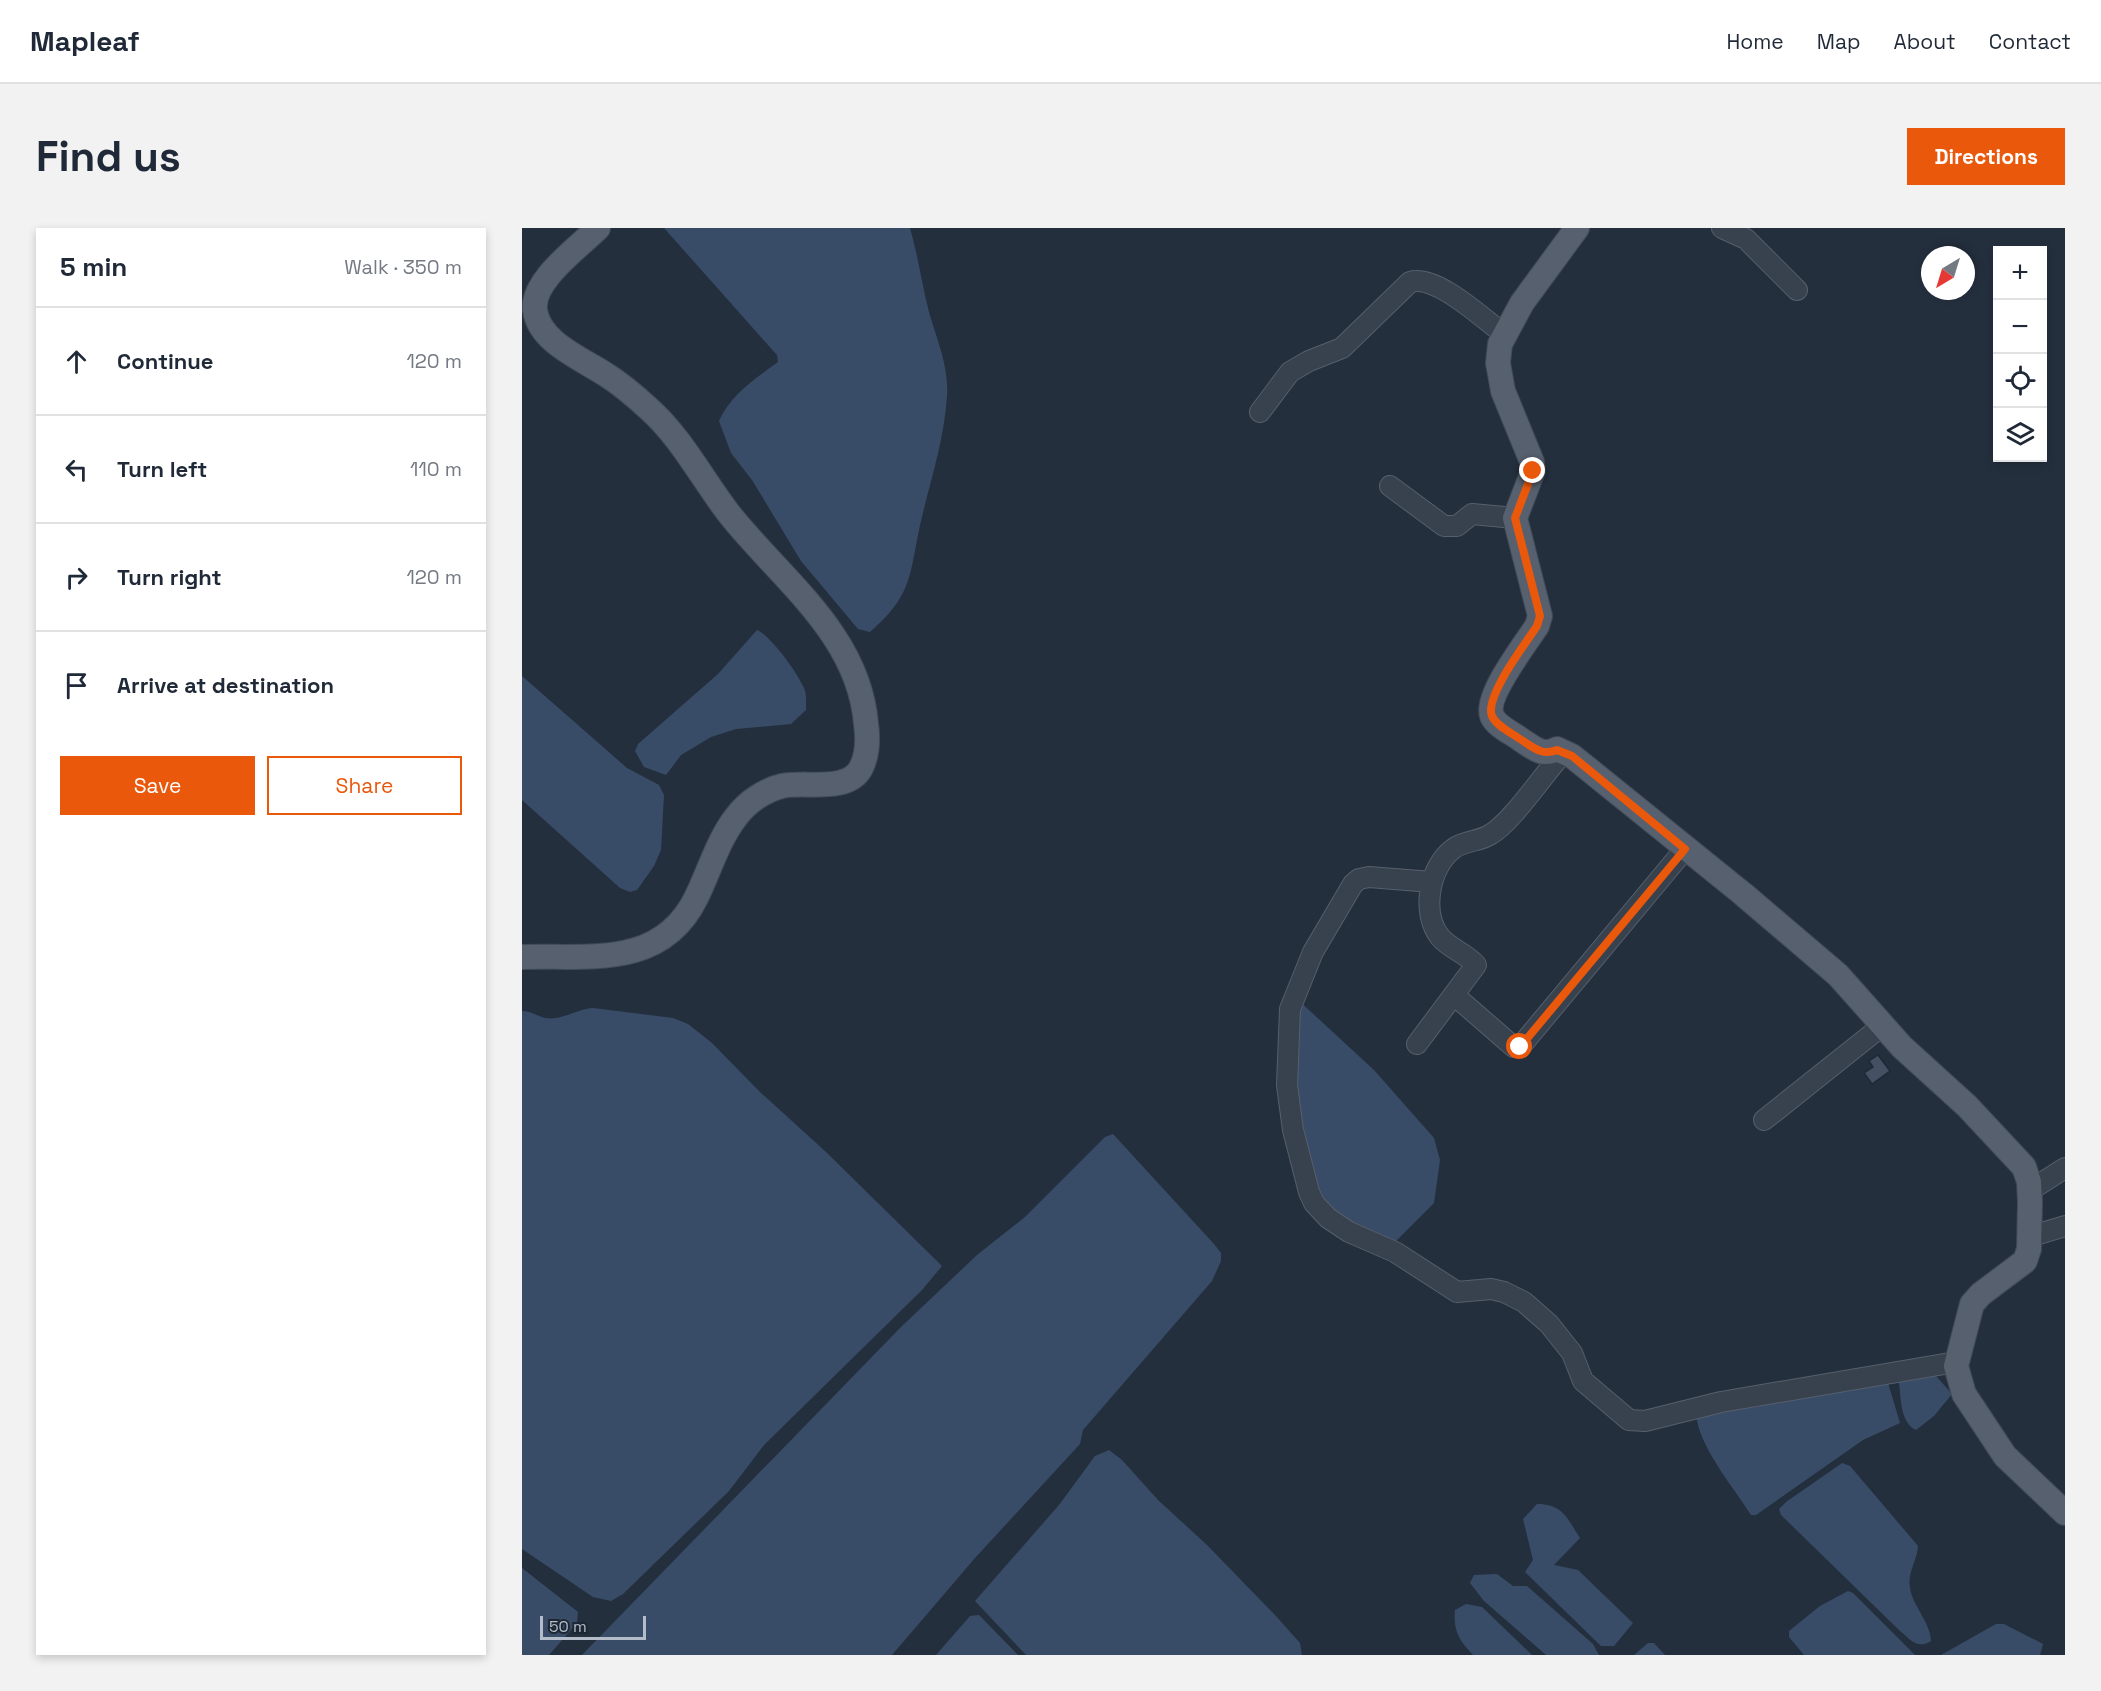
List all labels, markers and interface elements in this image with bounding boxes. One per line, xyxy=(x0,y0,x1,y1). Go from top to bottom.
text: Mapleaf xyxy=(30,23,140,59)
text: Home xyxy=(1726,28,1784,55)
text: Map xyxy=(1817,28,1861,55)
text: About xyxy=(1894,28,1956,55)
text: Contact xyxy=(1989,28,2071,55)
button: Directions xyxy=(1907,128,2065,185)
text: Find us xyxy=(36,130,181,183)
north arrow xyxy=(1921,246,1975,300)
map controls xyxy=(1993,246,2047,462)
button: + xyxy=(1993,246,2047,300)
text: 5 min xyxy=(60,250,127,284)
text: Walk · 350 m xyxy=(344,254,462,280)
button: − xyxy=(1993,300,2047,354)
icon: ahead xyxy=(60,345,93,378)
text: Continue xyxy=(117,347,213,375)
text: 120 m xyxy=(406,348,462,374)
button: locate xyxy=(1993,354,2047,408)
button: layers xyxy=(1993,408,2047,462)
icon: left xyxy=(60,453,93,486)
text: Turn left xyxy=(117,455,207,483)
text: 110 m xyxy=(410,456,462,482)
route end xyxy=(1519,457,1545,483)
icon: right xyxy=(60,561,93,594)
text: Turn right xyxy=(117,563,222,591)
text: 120 m xyxy=(406,564,462,590)
icon: arrive xyxy=(60,669,93,702)
text: Arrive at destination xyxy=(117,671,334,699)
button: Save xyxy=(60,756,255,815)
button: Share xyxy=(267,756,462,815)
route start xyxy=(1506,1033,1532,1059)
scale bar xyxy=(540,1613,646,1640)
text: 50 m xyxy=(549,1616,587,1637)

